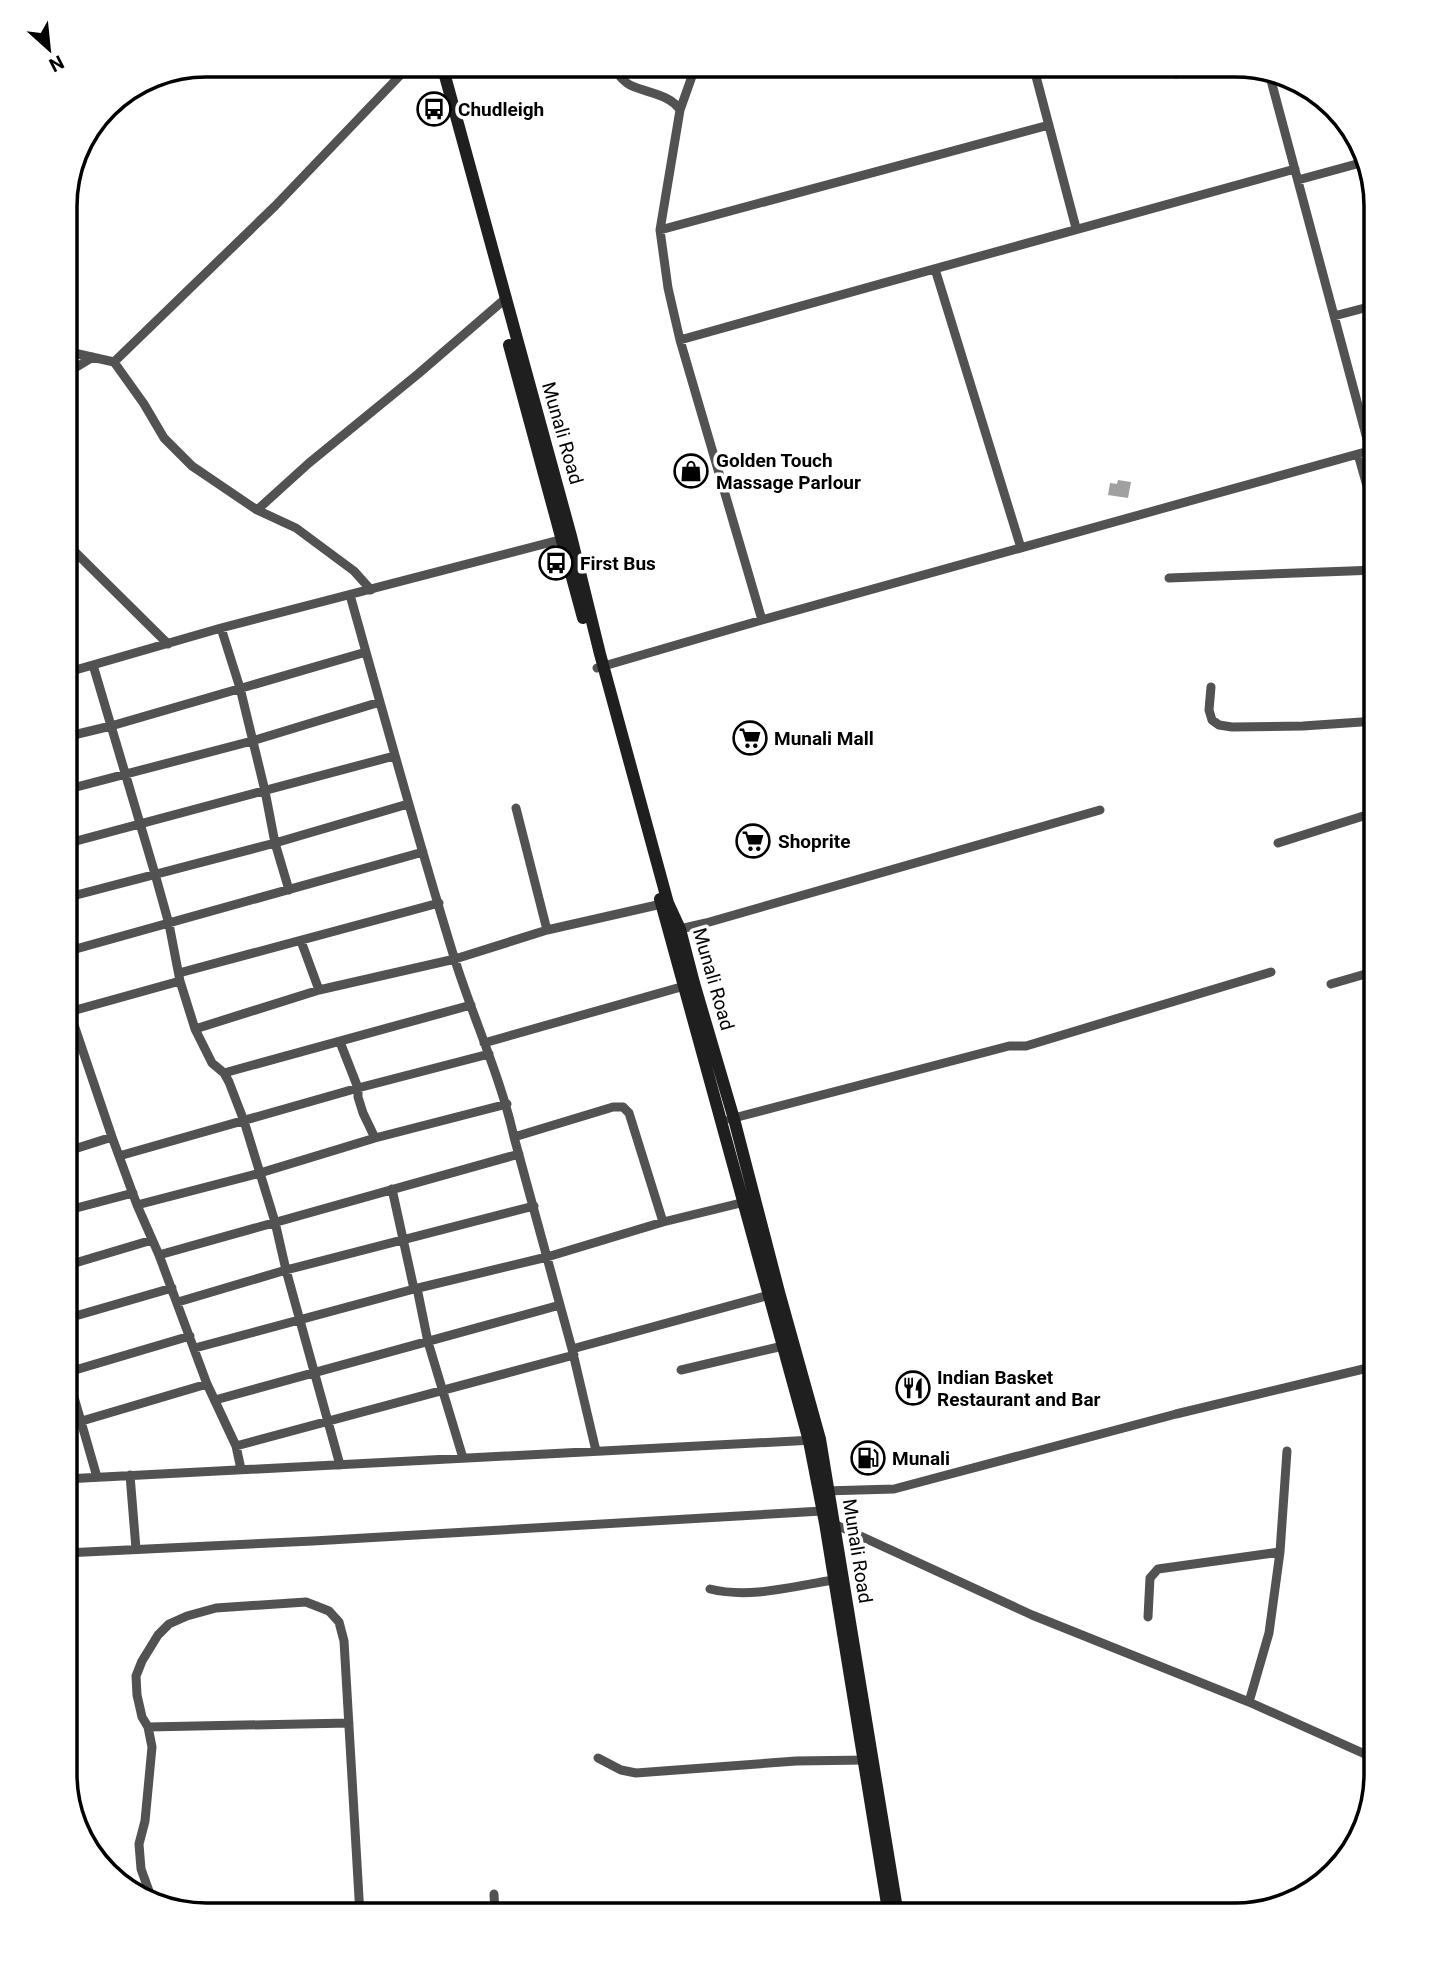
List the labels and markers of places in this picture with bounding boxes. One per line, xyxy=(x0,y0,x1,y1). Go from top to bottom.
bus stop icon: Chudleigh xyxy=(415,90,453,128)
place label: Chudleigh xyxy=(458,98,544,121)
place label: Golden Touch Massage Parlour xyxy=(716,449,861,494)
shop icon: Golden Touch Massage Parlour xyxy=(672,452,710,490)
bus stop icon: First Bus xyxy=(537,544,575,582)
place label: First Bus xyxy=(580,552,656,575)
supermarket icon: Munali Mall xyxy=(731,719,769,757)
place label: Munali Mall xyxy=(774,727,874,750)
supermarket icon: Shoprite xyxy=(734,822,772,860)
place label: Shoprite xyxy=(778,830,850,853)
place label: Indian Basket Restaurant and Bar xyxy=(937,1366,1101,1411)
restaurant icon: Indian Basket Restaurant and Bar xyxy=(894,1369,932,1407)
fuel station icon: Munali xyxy=(849,1439,887,1477)
place label: Munali xyxy=(892,1447,950,1470)

